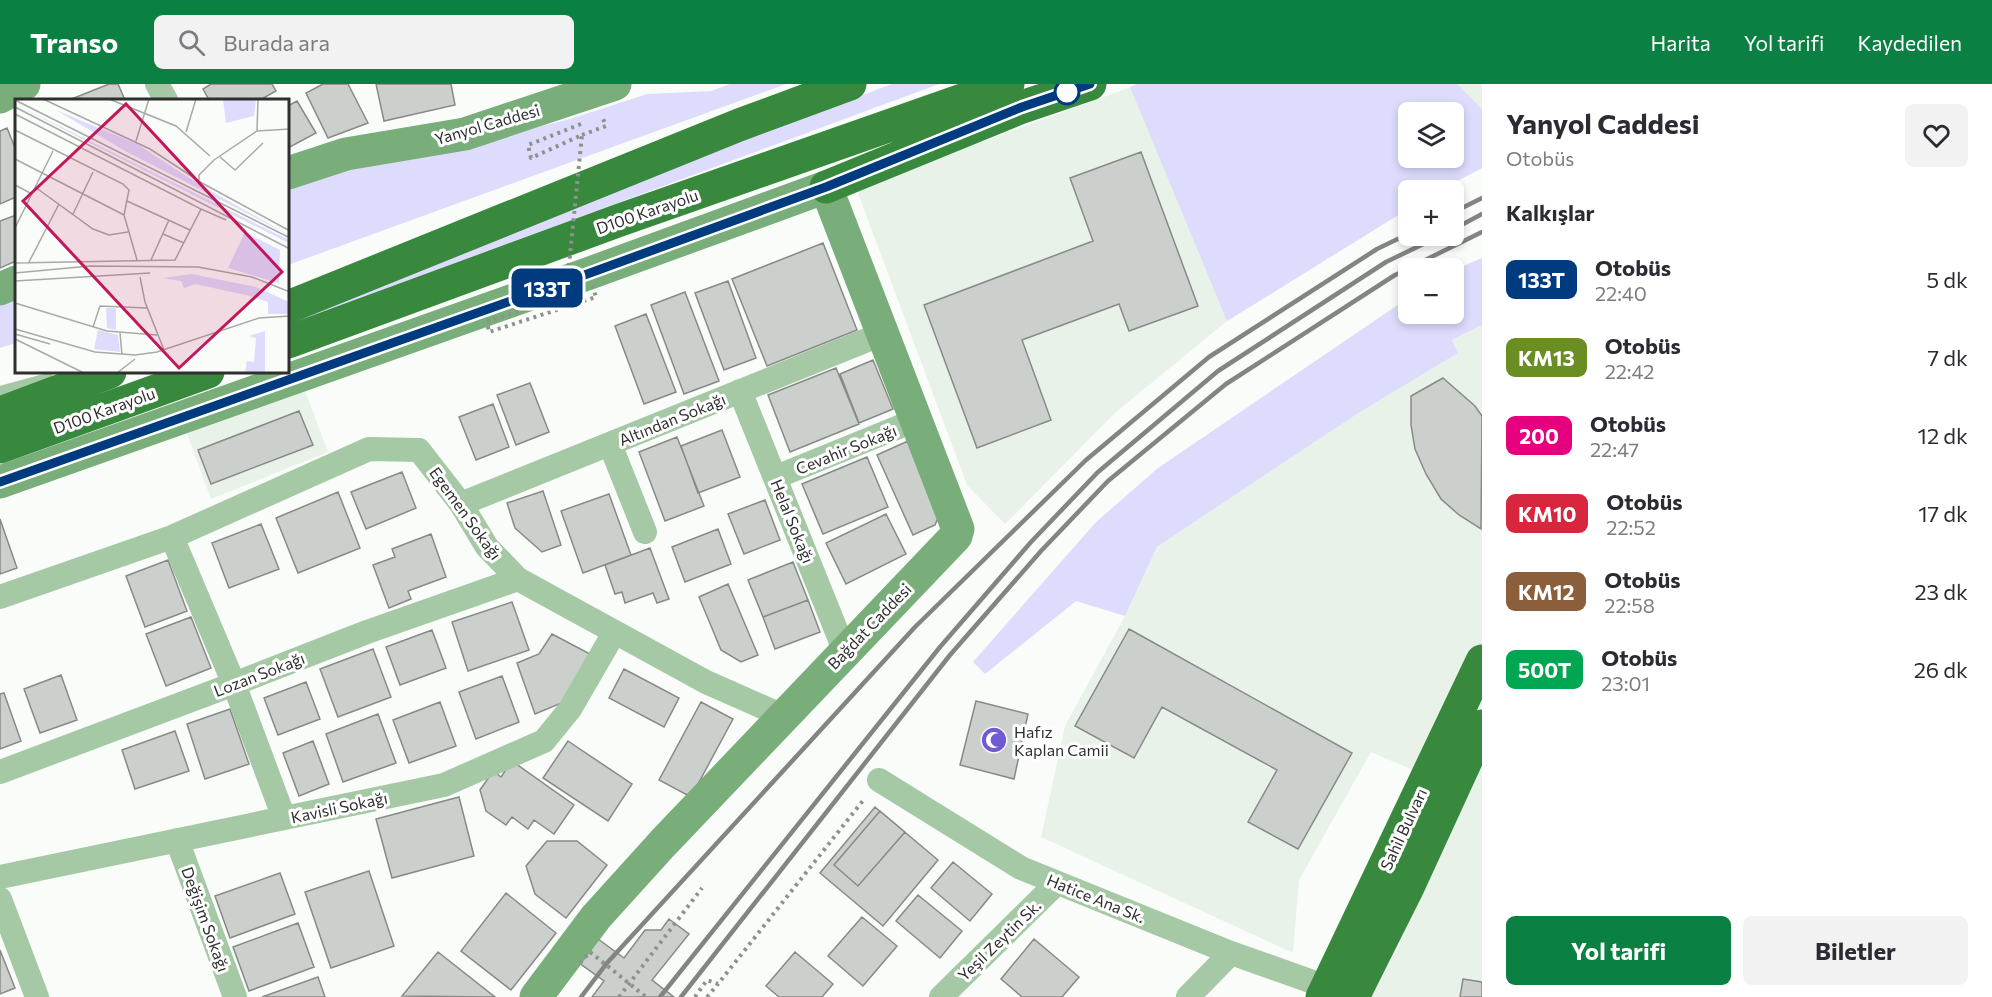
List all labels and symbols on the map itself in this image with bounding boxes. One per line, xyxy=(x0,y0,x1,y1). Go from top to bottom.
unlabelled marker xyxy=(1054,79,1080,105)
inset map xyxy=(15,99,290,374)
street label: Yanyol Caddesi xyxy=(432,100,542,148)
street label: D100 Karayolu xyxy=(593,185,701,237)
line badge: 133T xyxy=(505,268,589,308)
street label: D100 Karayolu xyxy=(51,383,157,437)
street label: Altından Sokağı xyxy=(616,389,728,449)
street label: Cevahir Sokağı xyxy=(793,420,899,478)
street label: Egemen Sokağı xyxy=(426,463,506,563)
street label: Helal Sokağı xyxy=(768,476,818,566)
street label: Bağdat Caddesi xyxy=(823,579,915,673)
street label: Lozan Sokağı xyxy=(211,648,307,700)
place label: Hafız Kaplan Camii xyxy=(1014,722,1109,759)
mosque icon: Hafız Kaplan Camii xyxy=(979,725,1009,755)
street label: Sahil Bulvarı xyxy=(1376,785,1430,873)
street label: Kavisli Sokağı xyxy=(289,787,389,827)
street label: Değişim Sokağı xyxy=(178,864,234,974)
street label: Hatice Ana Sk. xyxy=(1044,870,1148,926)
street label: Yeşil Zeytin Sk. xyxy=(954,896,1044,984)

